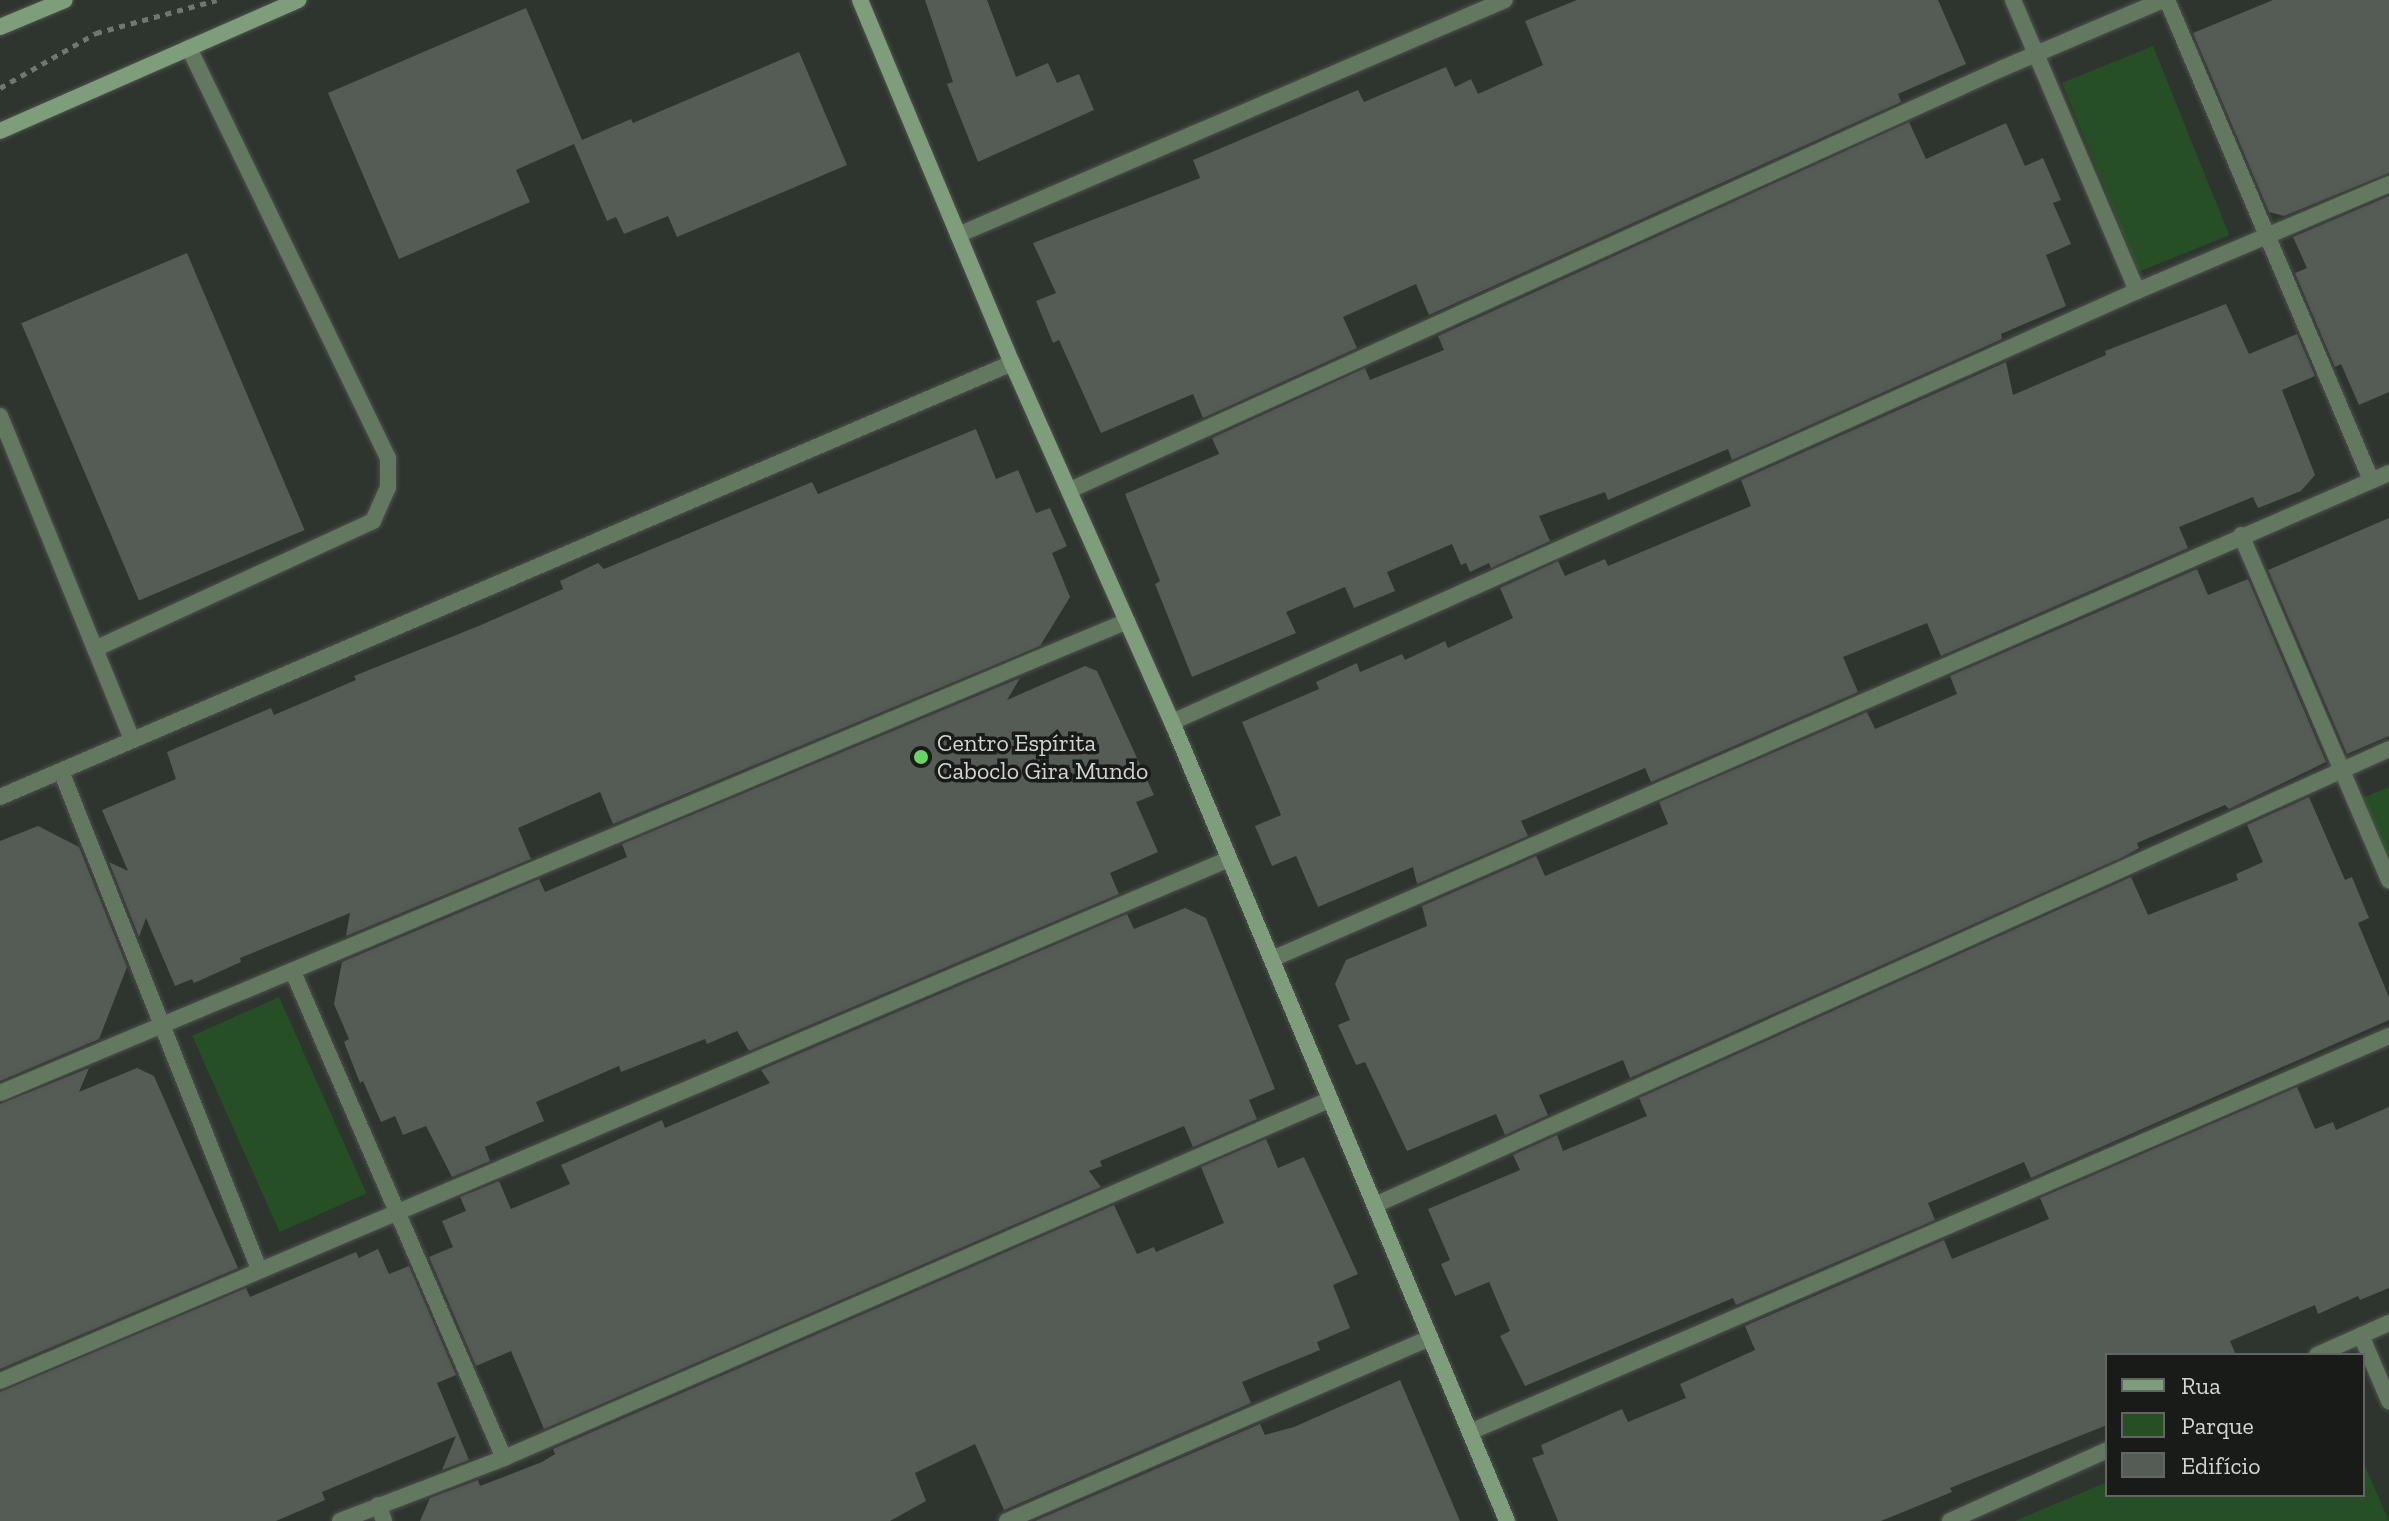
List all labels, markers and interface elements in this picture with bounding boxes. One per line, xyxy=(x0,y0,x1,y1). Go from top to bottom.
place label: Centro Espírita Caboclo Gira Mundo xyxy=(937,729,1148,785)
marker: Centro Espírita Caboclo Gira Mundo xyxy=(912,748,930,766)
legend xyxy=(2105,1353,2365,1497)
text: Rua xyxy=(2181,1371,2221,1400)
text: Parque xyxy=(2181,1411,2254,1440)
text: Edifício xyxy=(2181,1451,2261,1480)

